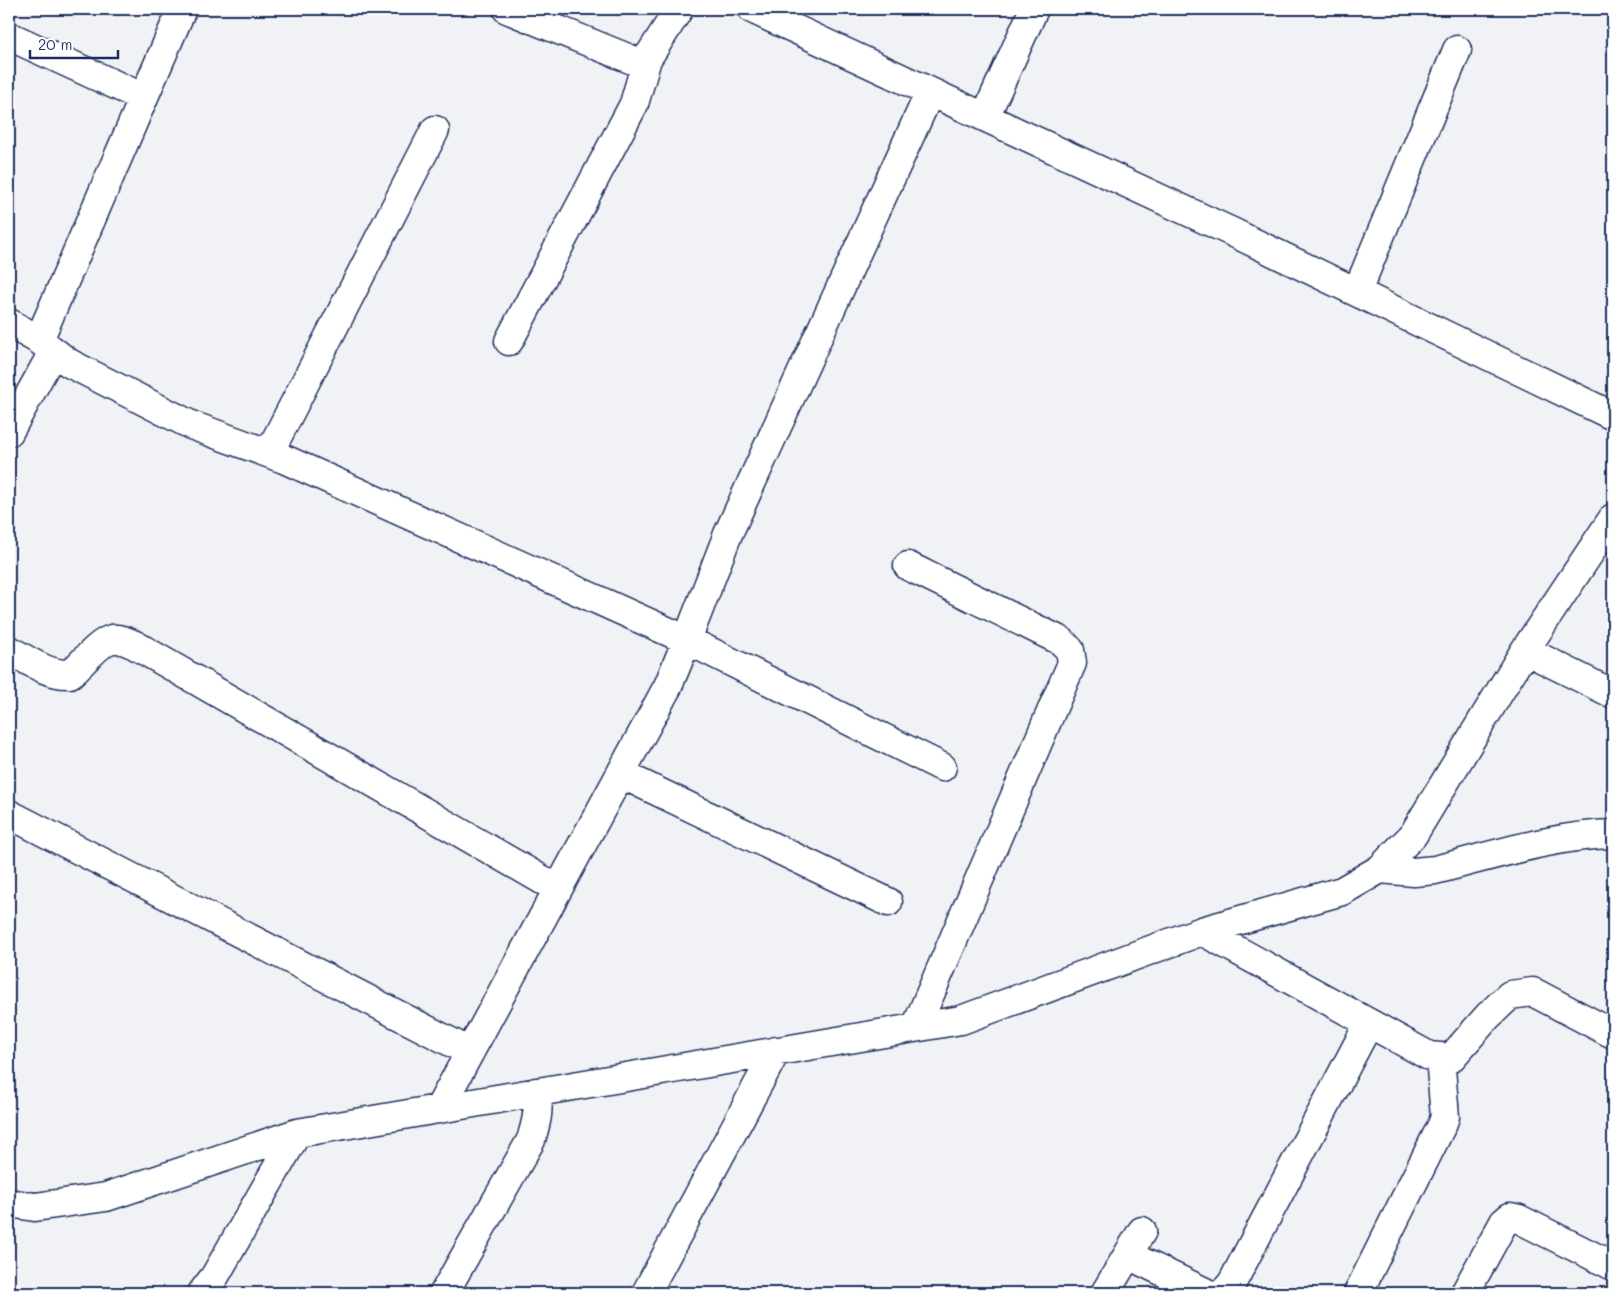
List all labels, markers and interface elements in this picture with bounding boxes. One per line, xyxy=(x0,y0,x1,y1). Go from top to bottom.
scale bar xyxy=(30,28,118,60)
text: 20 m xyxy=(38,34,72,54)

